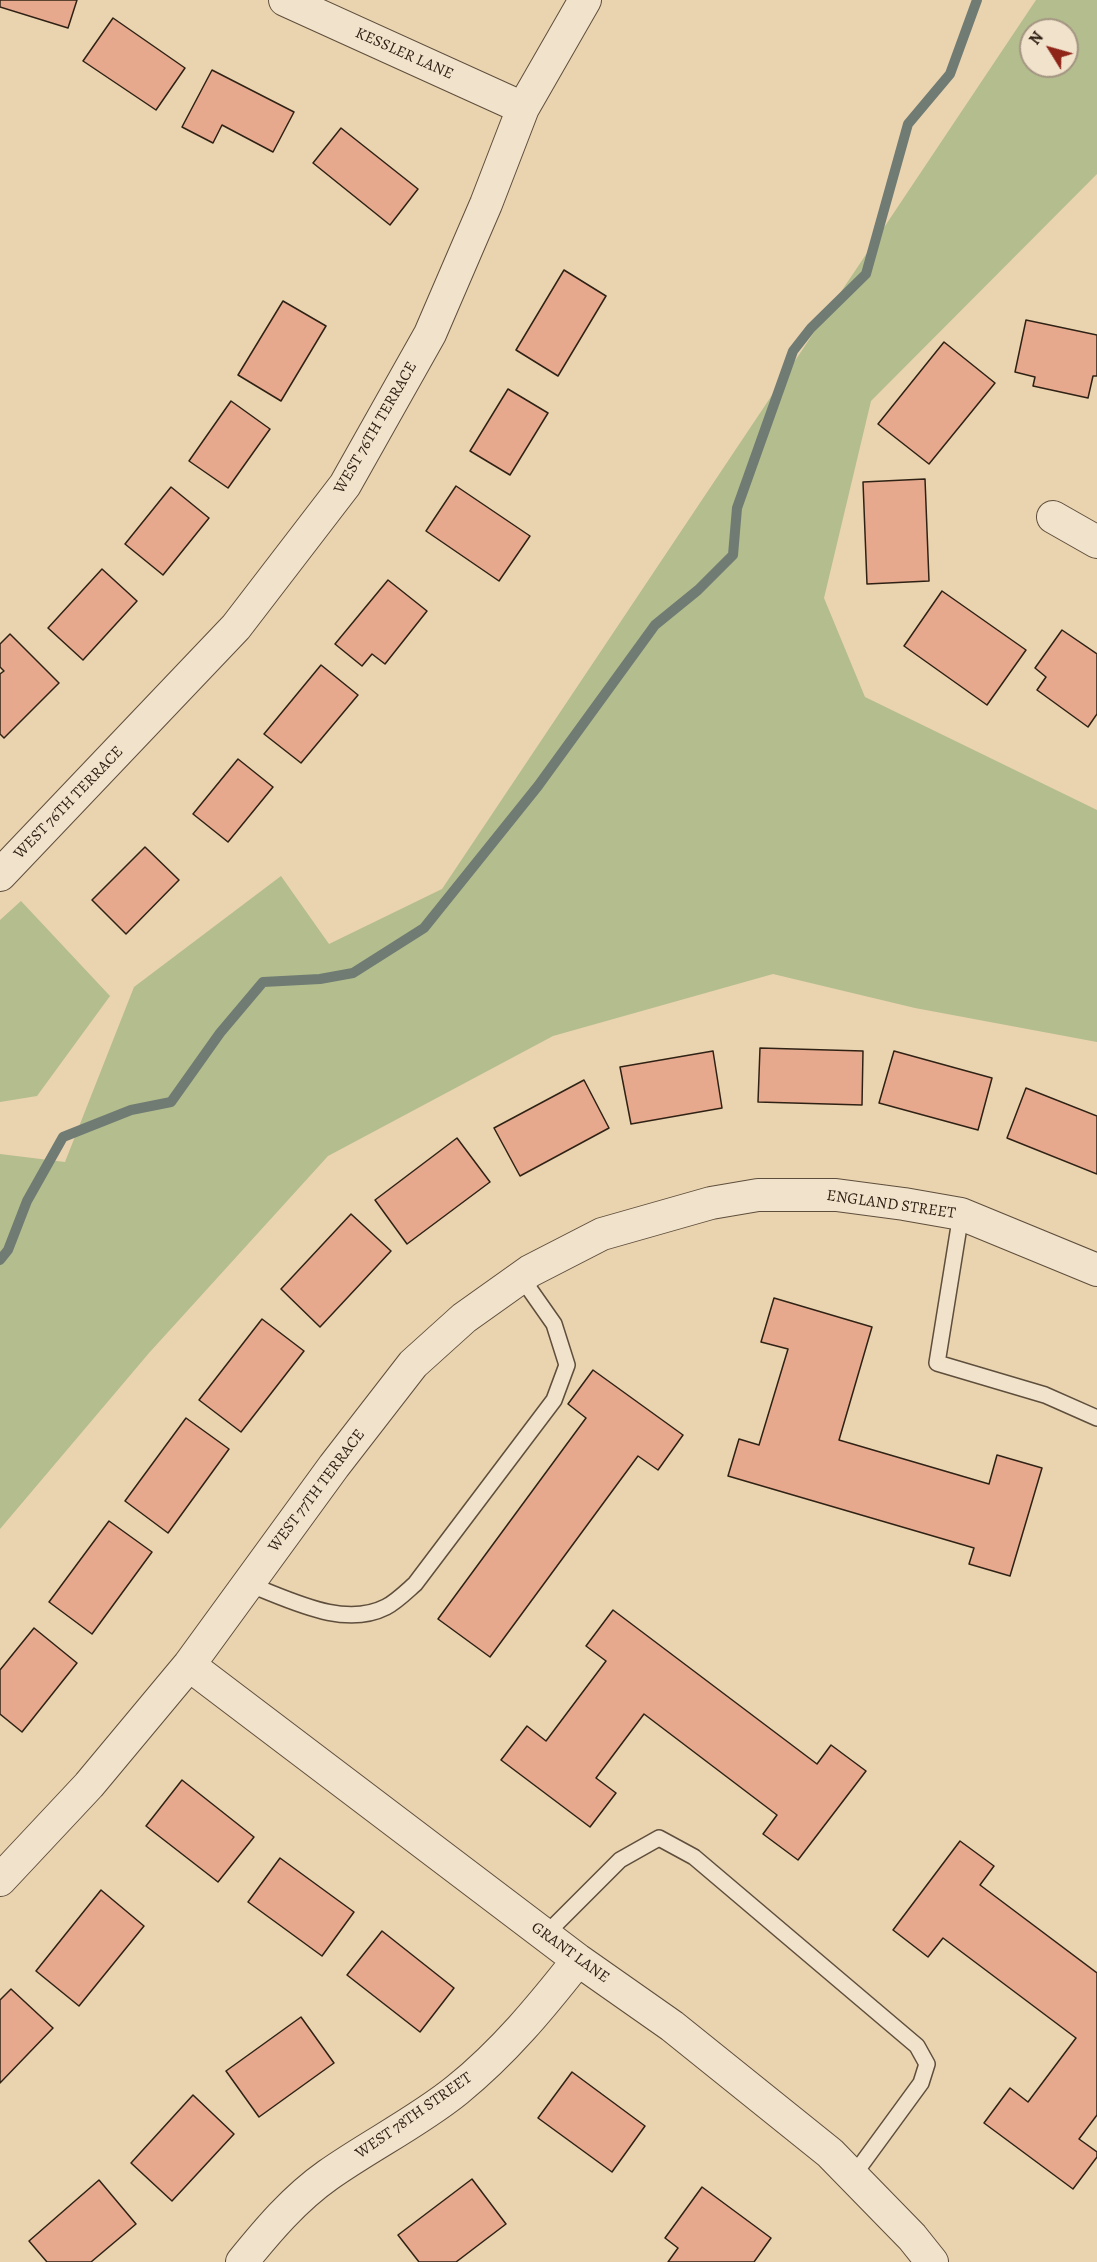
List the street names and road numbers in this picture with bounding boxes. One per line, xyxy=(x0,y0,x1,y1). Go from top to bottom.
street label: KESSLER LANE xyxy=(352,24,456,84)
street label: WEST 76TH TERRACE xyxy=(330,359,422,497)
street label: WEST 76TH TERRACE xyxy=(10,743,128,863)
street label: ENGLAND STREET xyxy=(825,1186,957,1224)
street label: WEST 77TH TERRACE xyxy=(265,1426,369,1556)
street label: GRANT LANE xyxy=(527,1918,613,1988)
street label: WEST 78TH STREET xyxy=(352,2069,476,2163)

